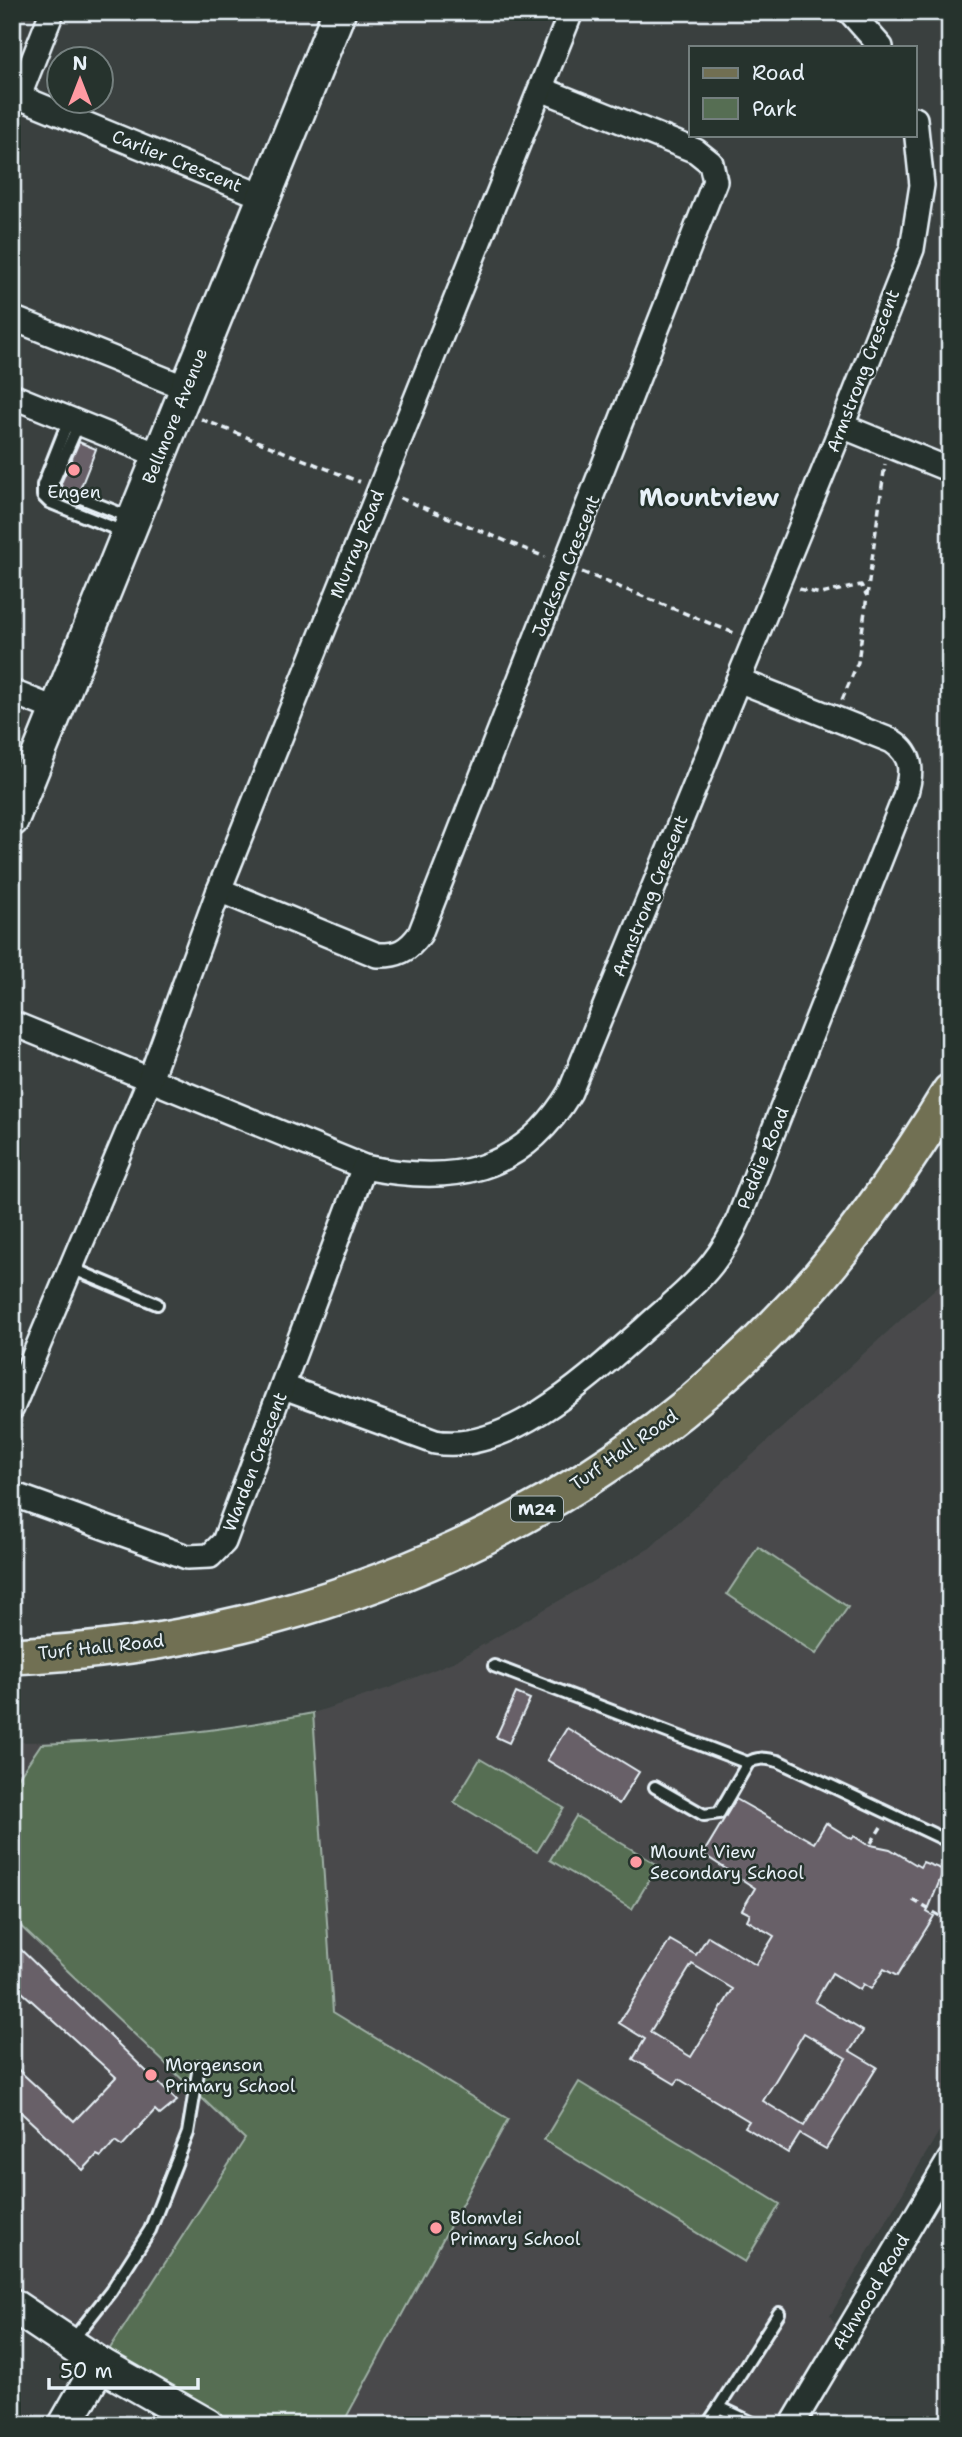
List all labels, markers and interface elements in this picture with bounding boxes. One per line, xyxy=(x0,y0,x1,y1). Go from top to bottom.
north arrow xyxy=(46,46,116,116)
legend xyxy=(689,46,916,136)
text: N xyxy=(72,51,88,76)
text: Road xyxy=(752,59,805,87)
text: Park xyxy=(752,95,797,123)
street label: Carlier Crescent xyxy=(108,124,246,198)
street label: Armstrong Crescent xyxy=(821,286,905,456)
street label: Bellmore Avenue xyxy=(137,344,213,488)
marker: Engen xyxy=(66,462,82,478)
place label: Engen xyxy=(47,480,101,504)
district label: Mountview xyxy=(639,482,779,514)
street label: Murray Road xyxy=(324,486,390,602)
street label: Jackson Crescent xyxy=(527,491,605,641)
street label: Armstrong Crescent xyxy=(607,811,694,981)
street label: Peddie Road xyxy=(732,1103,794,1213)
street label: Warden Crescent xyxy=(217,1389,293,1535)
street label: Turf Hall Road xyxy=(565,1404,683,1496)
road number: M24 xyxy=(511,1497,563,1522)
street label: Turf Hall Road xyxy=(37,1628,165,1666)
place label: Mount View Secondary School xyxy=(650,1840,804,1885)
marker: Mount View Secondary School xyxy=(628,1854,644,1870)
place label: Morgenson Primary School xyxy=(165,2053,296,2098)
marker: Morgenson Primary School xyxy=(143,2067,159,2083)
place label: Blomvlei Primary School xyxy=(450,2206,581,2251)
marker: Blomvlei Primary School xyxy=(428,2220,444,2236)
street label: Athwood Road xyxy=(827,2229,915,2355)
scale bar xyxy=(49,2346,198,2390)
text: 50 m xyxy=(60,2357,113,2385)

